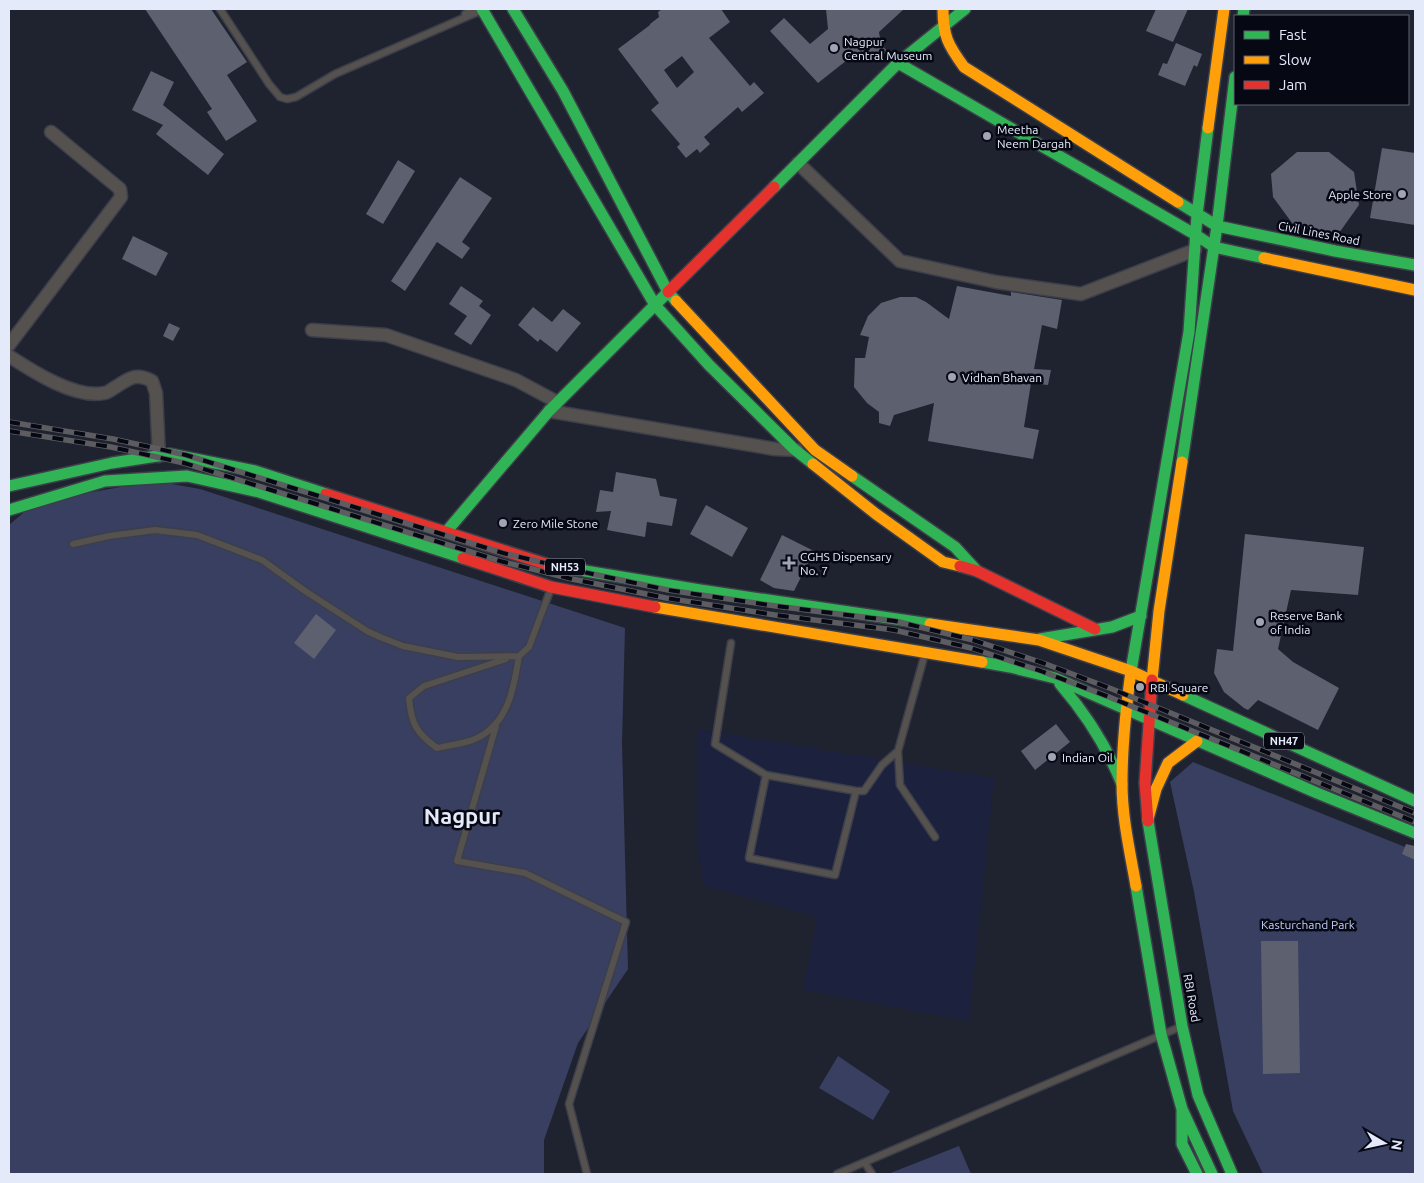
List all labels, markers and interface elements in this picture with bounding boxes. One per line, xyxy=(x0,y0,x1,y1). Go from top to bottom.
legend xyxy=(1234,15,1409,105)
text: Fast xyxy=(1279,26,1307,43)
place label: Nagpur Central Museum xyxy=(844,35,932,62)
marker: Nagpur Central Museum xyxy=(828,42,840,54)
text: Slow xyxy=(1279,51,1312,68)
text: Jam xyxy=(1279,76,1307,93)
place label: Meetha Neem Dargah xyxy=(997,123,1071,150)
marker: Meetha Neem Dargah xyxy=(981,130,993,142)
place label: Apple Store xyxy=(1328,188,1392,201)
marker: Apple Store xyxy=(1396,188,1408,200)
street label: Civil Lines Road xyxy=(1277,219,1361,247)
marker: Vidhan Bhavan xyxy=(946,371,958,383)
place label: Vidhan Bhavan xyxy=(962,371,1042,384)
marker: Zero Mile Stone xyxy=(497,517,509,529)
place label: Zero Mile Stone xyxy=(513,517,598,530)
place label: CGHS Dispensary No. 7 xyxy=(800,550,892,577)
marker: CGHS Dispensary No. 7 xyxy=(782,556,796,570)
road number: NH53 xyxy=(545,558,585,576)
place label: Reserve Bank of India xyxy=(1270,609,1343,636)
marker: Reserve Bank of India xyxy=(1254,616,1266,628)
marker: RBI Square xyxy=(1134,681,1146,693)
place label: RBI Square xyxy=(1150,681,1208,694)
road number: NH47 xyxy=(1264,732,1304,749)
marker: Indian Oil xyxy=(1046,751,1058,763)
place label: Indian Oil xyxy=(1062,751,1113,764)
district label: Nagpur xyxy=(424,803,500,828)
park label: Kasturchand Park xyxy=(1261,918,1355,931)
street label: RBI Road xyxy=(1181,973,1203,1023)
north arrow xyxy=(1359,1118,1409,1168)
text: N xyxy=(1388,1139,1406,1151)

